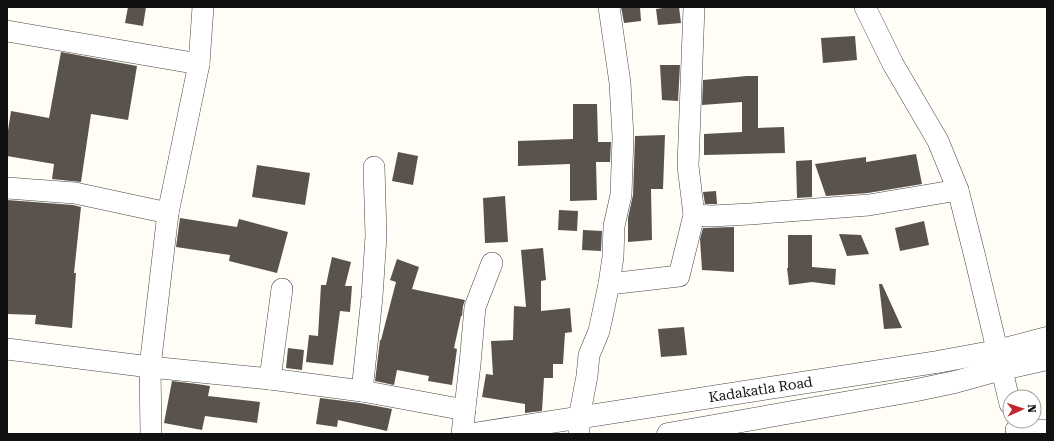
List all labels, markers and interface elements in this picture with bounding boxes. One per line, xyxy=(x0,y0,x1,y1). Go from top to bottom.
street label: Kadakatla Road xyxy=(707,373,814,405)
north arrow xyxy=(1002,389,1042,429)
text: N xyxy=(1025,404,1038,414)

